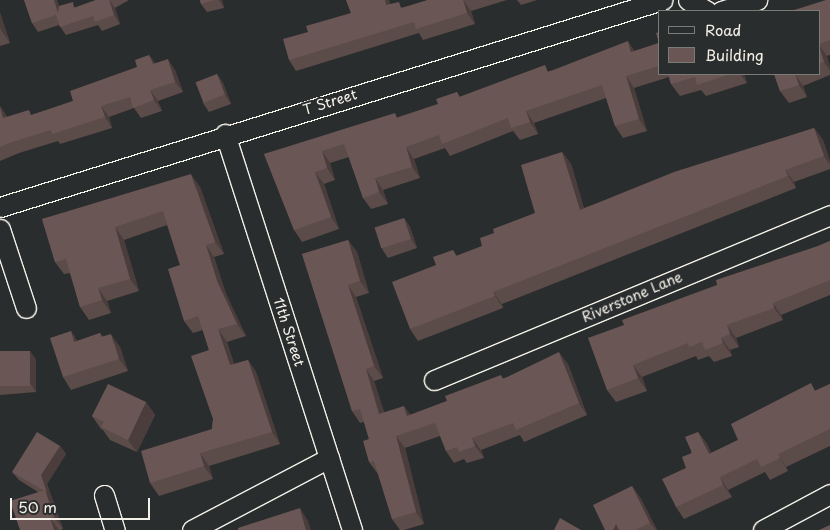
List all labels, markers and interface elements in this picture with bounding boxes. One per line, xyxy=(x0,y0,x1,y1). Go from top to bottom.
legend xyxy=(658,10,820,75)
text: Road xyxy=(705,18,741,41)
text: Building xyxy=(705,43,764,66)
street label: T Street xyxy=(301,86,359,118)
street label: Riverstone Lane xyxy=(579,268,685,326)
street label: 11th Street xyxy=(270,295,308,369)
scale bar xyxy=(12,488,152,520)
text: 50 m xyxy=(18,495,57,518)

